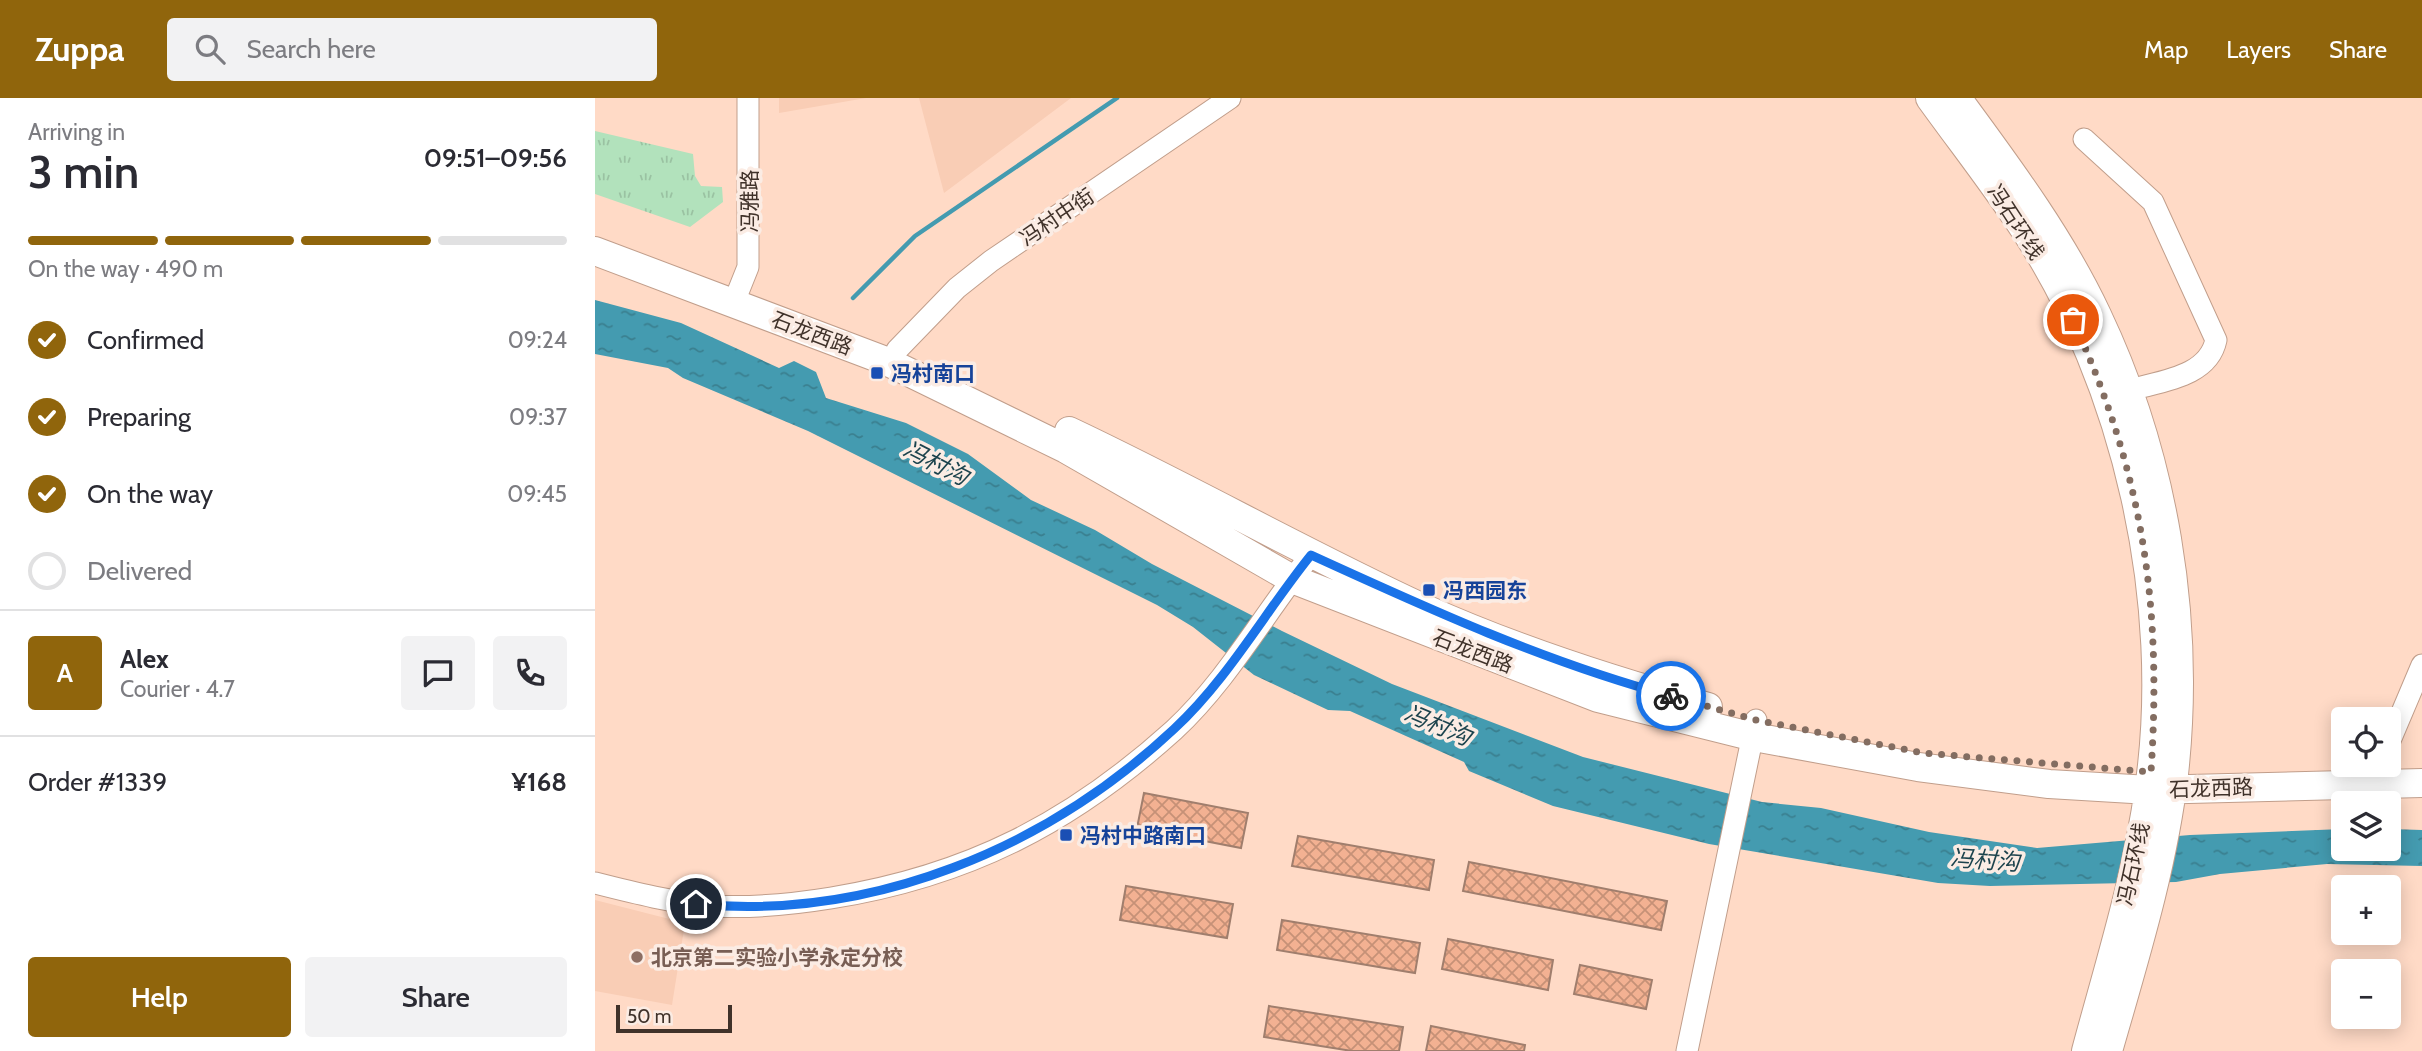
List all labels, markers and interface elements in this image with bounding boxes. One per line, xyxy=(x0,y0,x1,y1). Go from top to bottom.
search box xyxy=(167,18,657,81)
text: Zuppa xyxy=(35,29,125,69)
icon: search xyxy=(191,30,229,68)
text: Search here xyxy=(247,33,376,65)
text: Map xyxy=(2144,35,2188,64)
text: Layers xyxy=(2226,35,2291,64)
text: Share xyxy=(2329,35,2387,64)
text: Arriving in xyxy=(28,118,125,146)
text: 09:51–09:56 xyxy=(424,142,567,174)
text: 3 min xyxy=(28,144,139,200)
street label: 冯雅路 xyxy=(737,170,762,233)
street label: 冯石环线 xyxy=(1983,180,2049,264)
street label: 冯村中街 xyxy=(1015,183,1099,251)
text: On the way · 490 m xyxy=(28,255,223,283)
pin xyxy=(2043,290,2103,350)
icon: bag xyxy=(2054,301,2092,339)
street label: 石龙西路 xyxy=(768,306,856,360)
icon: check xyxy=(28,321,66,359)
text: Confirmed xyxy=(87,324,204,356)
text: 09:24 xyxy=(508,326,567,354)
place label: 冯村南口 xyxy=(891,361,975,386)
marker: 冯村南口 xyxy=(869,365,885,381)
icon: check xyxy=(28,398,66,436)
text: Preparing xyxy=(87,401,191,433)
text: 09:37 xyxy=(509,403,567,431)
water label: 冯村沟 xyxy=(899,435,976,492)
icon: check xyxy=(28,475,66,513)
text: On the way xyxy=(87,478,213,510)
text: 09:45 xyxy=(507,480,567,508)
text: Delivered xyxy=(87,555,192,587)
place label: 冯西园东 xyxy=(1443,578,1527,603)
marker: 冯西园东 xyxy=(1421,582,1437,598)
street label: 石龙西路 xyxy=(1429,624,1517,678)
button: chat xyxy=(401,636,475,710)
button: phone xyxy=(493,636,567,710)
text: Alex xyxy=(120,643,169,675)
text: A xyxy=(57,657,73,689)
courier xyxy=(1636,661,1706,731)
text: Courier · 4.7 xyxy=(120,675,235,703)
icon: bike xyxy=(1652,677,1690,715)
water label: 冯村沟 xyxy=(1401,699,1478,753)
map controls xyxy=(2331,707,2401,1029)
button: locate xyxy=(2331,707,2401,777)
text: Order #1339 xyxy=(28,766,167,798)
text: ¥168 xyxy=(511,766,567,798)
street label: 石龙西路 xyxy=(2169,774,2253,802)
button: layers xyxy=(2331,791,2401,861)
street label: 冯石环线 xyxy=(2112,820,2154,908)
place label: 冯村中路南口 xyxy=(1080,823,1206,848)
marker: 冯村中路南口 xyxy=(1058,827,1074,843)
water label: 冯村沟 xyxy=(1950,844,2023,877)
pin xyxy=(666,874,726,934)
button: + xyxy=(2331,875,2401,945)
icon: home xyxy=(677,885,715,923)
place label: 北京第二实验小学永定分校 xyxy=(651,945,903,970)
marker: 北京第二实验小学永定分校 xyxy=(629,949,645,965)
button: Help xyxy=(28,957,291,1037)
button: Share xyxy=(305,957,567,1037)
button: − xyxy=(2331,959,2401,1029)
scale bar xyxy=(616,1002,731,1034)
text: 50 m xyxy=(627,1005,671,1028)

